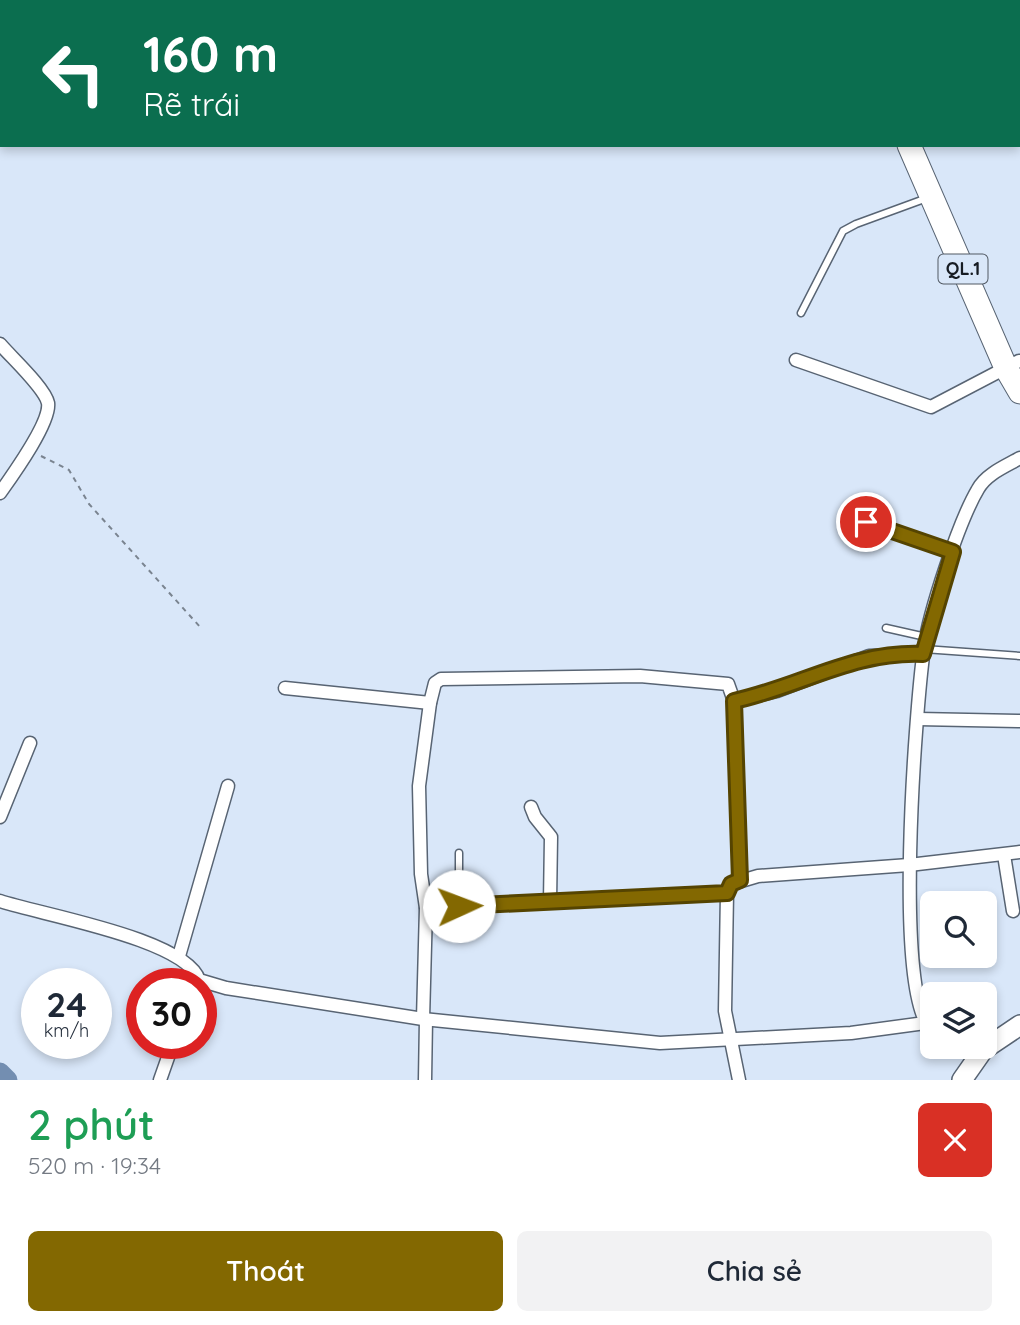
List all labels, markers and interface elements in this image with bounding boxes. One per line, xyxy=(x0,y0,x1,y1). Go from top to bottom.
text: 160 m xyxy=(143,23,278,84)
icon: left xyxy=(28,28,119,119)
text: Rẽ trái xyxy=(143,84,240,124)
road number: QL.1 xyxy=(939,255,988,284)
pin xyxy=(836,492,896,552)
icon: arrive xyxy=(847,503,885,541)
position arrow xyxy=(422,869,496,943)
map controls xyxy=(920,891,997,1059)
button: search xyxy=(920,891,997,968)
speed limit sign: 30 xyxy=(126,968,217,1059)
text: 24 xyxy=(46,982,87,1026)
button: layers xyxy=(920,982,997,1059)
text: km/h xyxy=(44,1019,89,1042)
text: 2 phút xyxy=(28,1098,154,1151)
button: close xyxy=(918,1103,992,1177)
text: 520 m · 19:34 xyxy=(28,1151,161,1180)
button: Thoát xyxy=(28,1231,503,1311)
button: Chia sẻ xyxy=(517,1231,992,1311)

